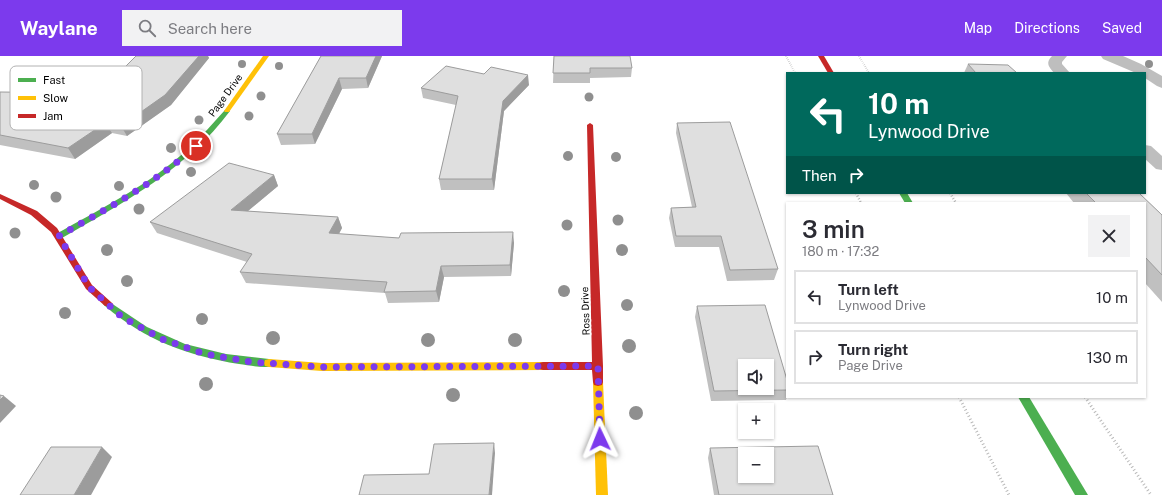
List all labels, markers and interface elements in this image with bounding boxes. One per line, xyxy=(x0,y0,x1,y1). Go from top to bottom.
search box xyxy=(122,10,402,46)
text: Waylane xyxy=(20,17,98,39)
icon: search xyxy=(136,17,158,39)
text: Search here xyxy=(168,20,252,37)
text: Map xyxy=(964,20,992,36)
text: Directions xyxy=(1014,20,1080,36)
text: Saved xyxy=(1102,20,1142,36)
legend xyxy=(10,66,142,130)
street label: Page Drive xyxy=(206,71,245,119)
text: Fast xyxy=(43,74,65,86)
text: 10 m xyxy=(868,87,929,120)
icon: left xyxy=(802,88,854,140)
text: Slow xyxy=(43,92,69,104)
text: Jam xyxy=(43,110,63,122)
text: Lynwood Drive xyxy=(868,121,990,142)
pin xyxy=(179,129,213,163)
icon: arrive xyxy=(185,135,207,157)
icon: right xyxy=(845,164,867,186)
text: Then xyxy=(802,167,837,184)
text: 3 min xyxy=(802,215,865,243)
button: close xyxy=(1088,215,1130,257)
text: 180 m · 17:32 xyxy=(802,244,879,259)
text: Turn left xyxy=(838,281,899,298)
street label: Ross Drive xyxy=(578,286,592,336)
icon: left xyxy=(804,286,826,308)
text: 10 m xyxy=(1096,289,1128,306)
text: Lynwood Drive xyxy=(838,298,926,313)
text: Turn right xyxy=(838,341,908,358)
icon: right xyxy=(804,346,826,368)
text: 130 m xyxy=(1087,349,1128,366)
text: Page Drive xyxy=(838,358,903,373)
map controls xyxy=(738,359,774,483)
button: sound xyxy=(738,359,774,395)
button: + xyxy=(738,403,774,439)
position arrow xyxy=(579,418,621,460)
button: − xyxy=(738,447,774,483)

